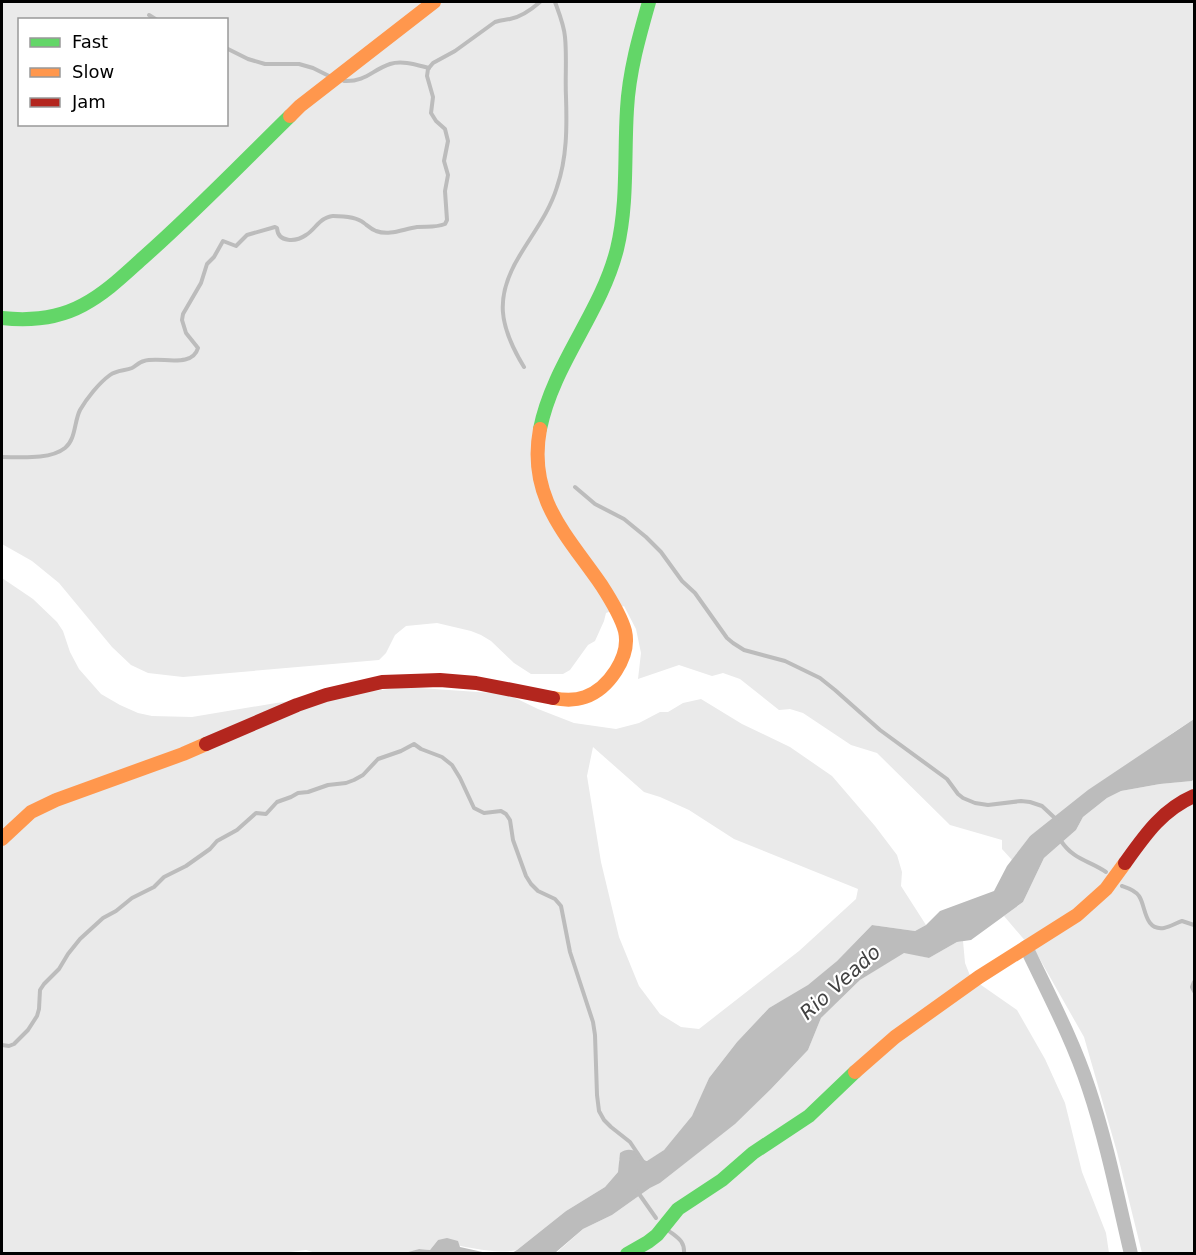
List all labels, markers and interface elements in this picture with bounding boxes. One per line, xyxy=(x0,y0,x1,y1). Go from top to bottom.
legend xyxy=(18,18,228,126)
text: Fast xyxy=(72,31,108,52)
text: Slow xyxy=(72,61,114,82)
text: Jam xyxy=(71,91,106,112)
water label: Rio Veado xyxy=(795,940,885,1024)

